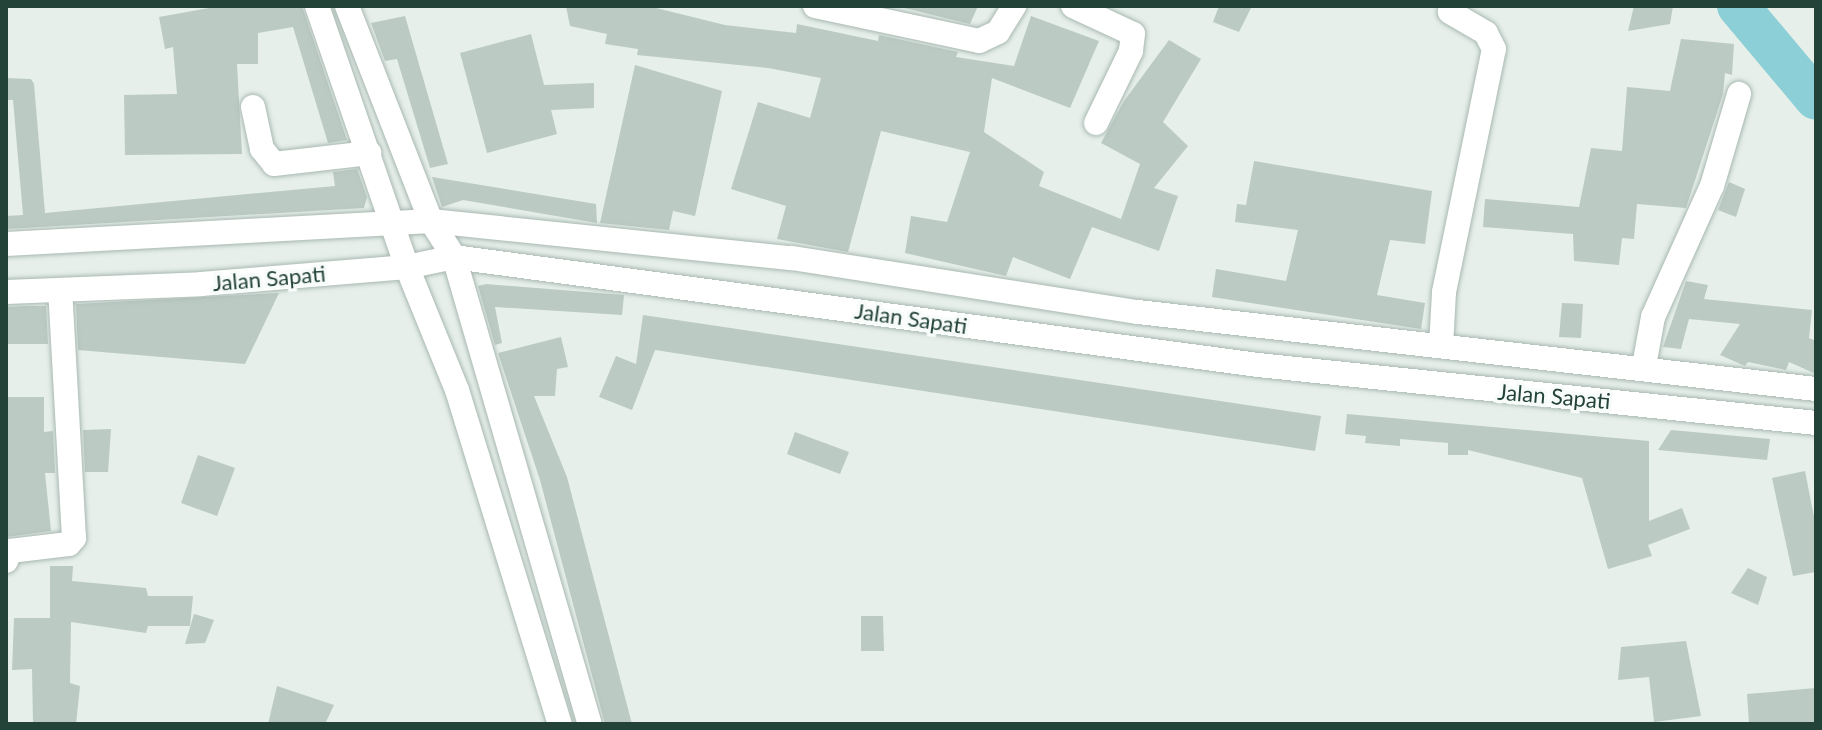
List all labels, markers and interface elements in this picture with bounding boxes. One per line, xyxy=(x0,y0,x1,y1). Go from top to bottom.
street label: Jalan Sapati xyxy=(211,260,327,296)
street label: Jalan Sapati xyxy=(853,297,969,339)
street label: Jalan Sapati xyxy=(1496,378,1612,414)

